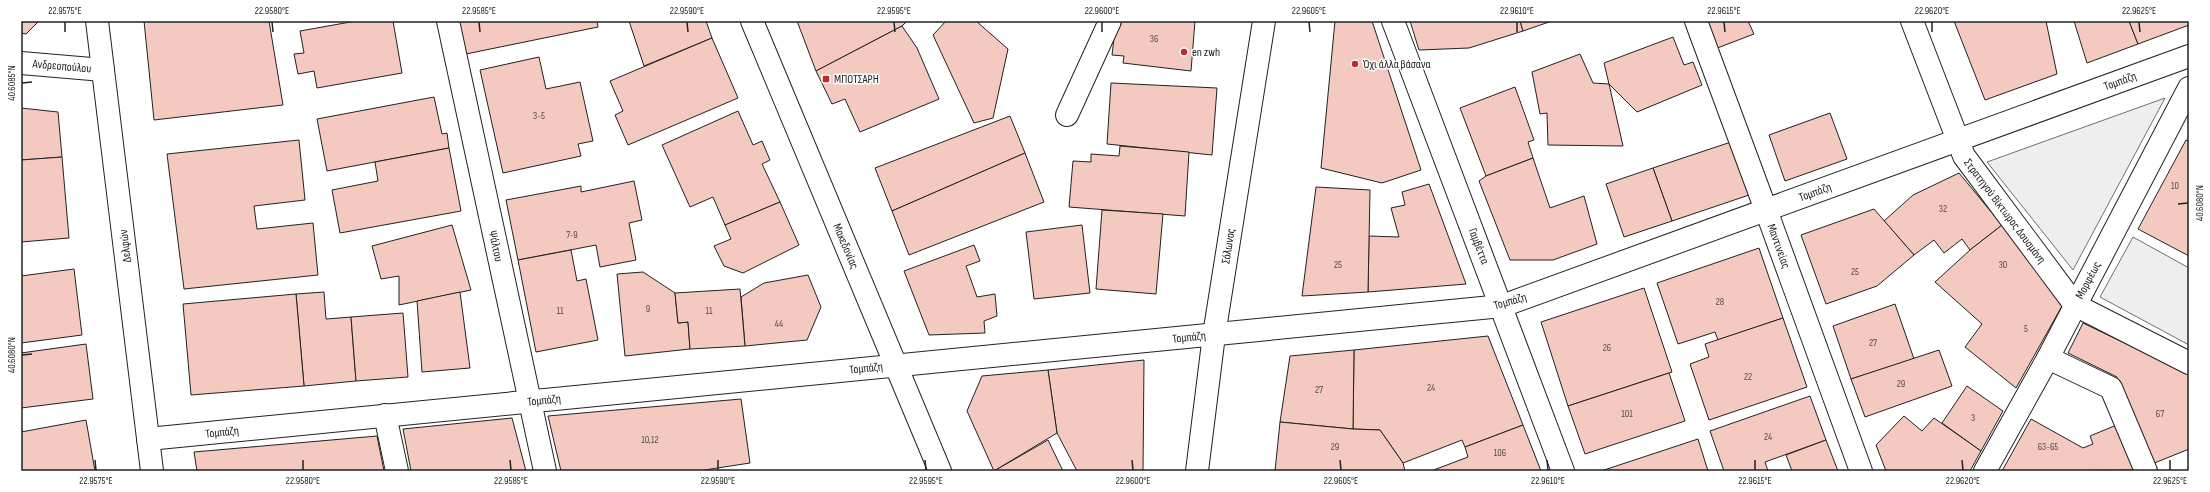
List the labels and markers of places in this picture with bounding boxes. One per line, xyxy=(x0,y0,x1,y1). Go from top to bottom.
place label: en zwh xyxy=(1192,45,1220,60)
marker: en zwh xyxy=(1179,47,1189,57)
place label: Όχι άλλα βάσανα xyxy=(1362,57,1431,72)
marker: Όχι άλλα βάσανα xyxy=(1350,59,1360,69)
place label: ΜΠΟΤΣΑΡΗ xyxy=(834,72,879,87)
marker: ΜΠΟΤΣΑΡΗ xyxy=(821,74,831,84)

